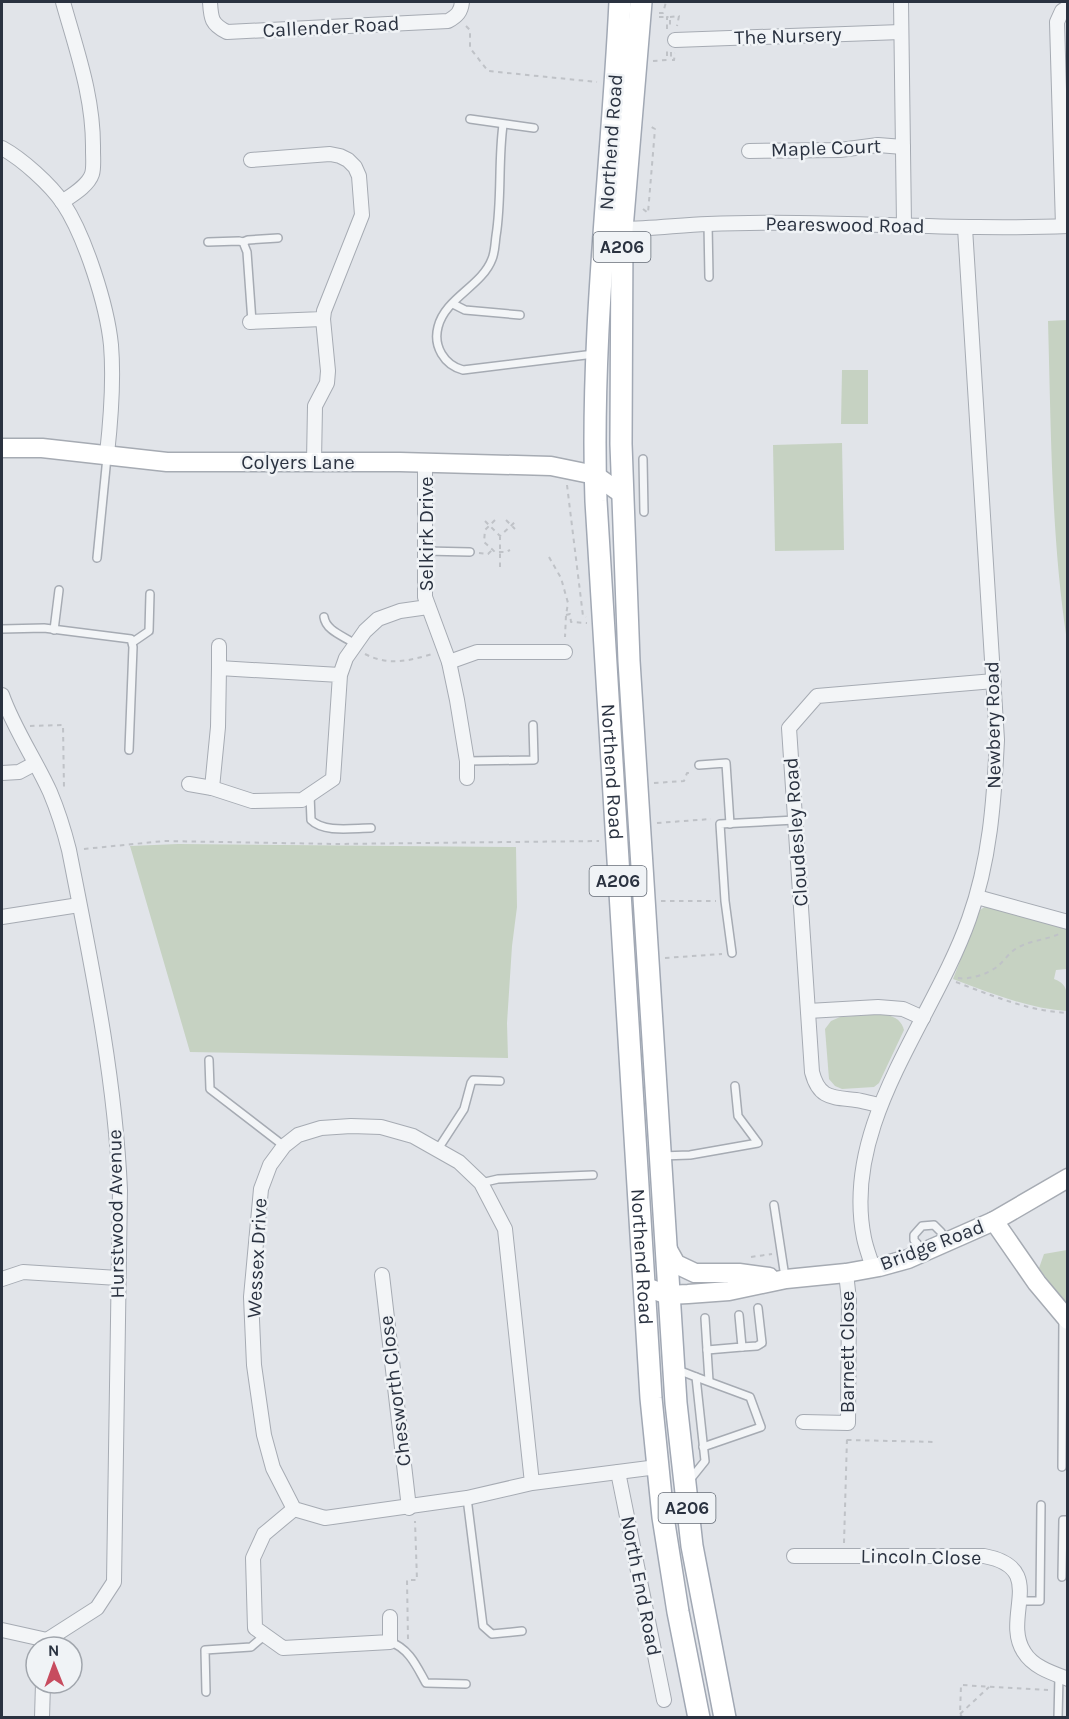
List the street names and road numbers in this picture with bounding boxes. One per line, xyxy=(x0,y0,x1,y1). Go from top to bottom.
street label: Callender Road xyxy=(262,12,400,42)
street label: The Nursery xyxy=(734,23,842,49)
street label: Northend Road xyxy=(595,73,627,211)
street label: Maple Court xyxy=(770,135,882,161)
street label: Peareswood Road xyxy=(765,212,925,238)
road number: A206 xyxy=(594,232,650,262)
street label: Colyers Lane xyxy=(241,451,355,474)
street label: Selkirk Drive xyxy=(415,476,438,592)
street label: Newbery Road xyxy=(980,661,1006,789)
street label: Northend Road xyxy=(597,703,628,841)
street label: Cloudesley Road xyxy=(779,757,813,907)
road number: A206 xyxy=(590,866,646,896)
street label: Hurstwood Avenue xyxy=(103,1129,129,1299)
street label: Northend Road xyxy=(627,1188,658,1326)
street label: Wessex Drive xyxy=(242,1197,272,1319)
street label: Bridge Road xyxy=(877,1215,987,1275)
street label: Barnett Close xyxy=(836,1291,859,1413)
street label: Chesworth Close xyxy=(374,1314,416,1468)
road number: A206 xyxy=(658,1493,716,1523)
street label: North End Road xyxy=(616,1514,666,1658)
street label: Lincoln Close xyxy=(860,1544,982,1570)

